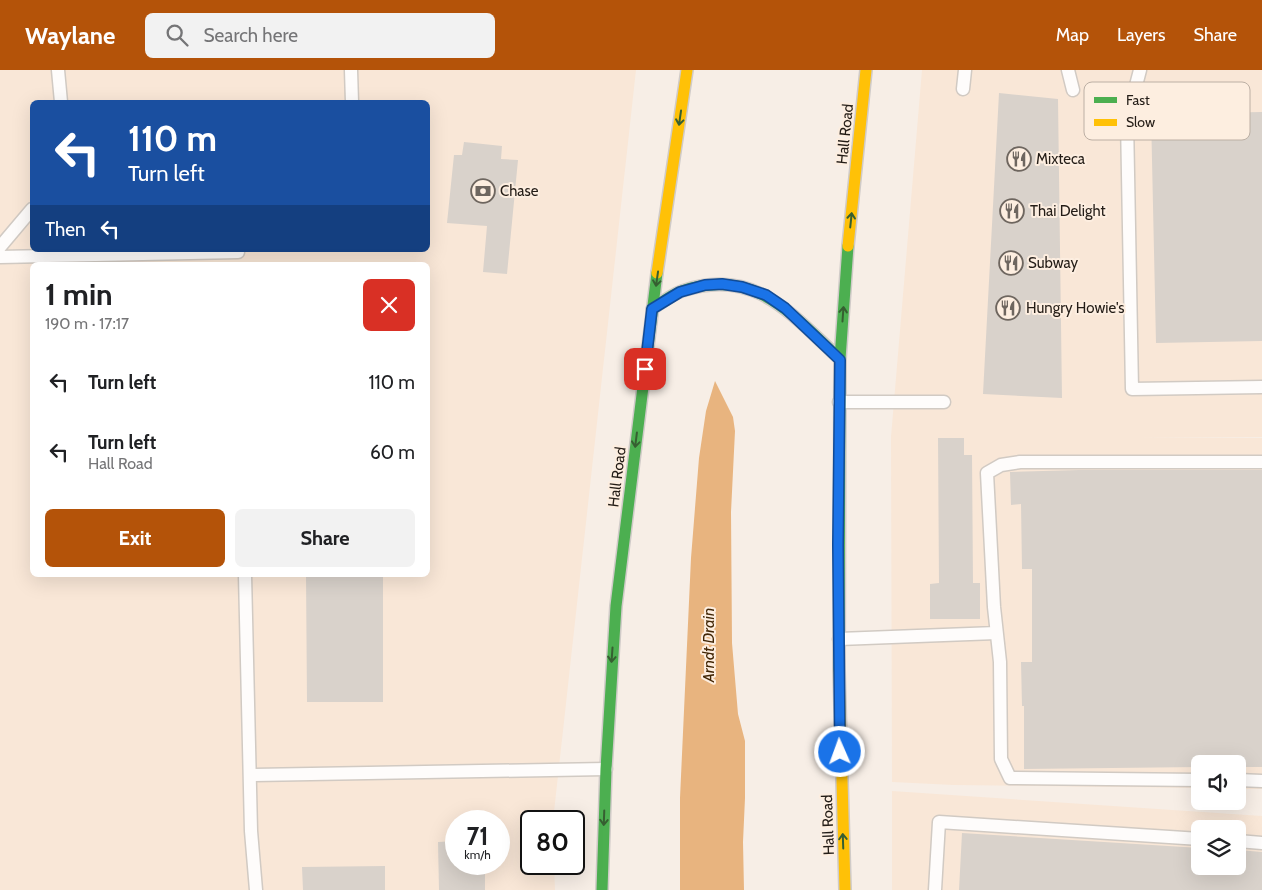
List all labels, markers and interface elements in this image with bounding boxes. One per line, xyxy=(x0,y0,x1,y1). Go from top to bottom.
search box xyxy=(145,13,495,58)
text: Waylane xyxy=(25,21,115,50)
icon: search xyxy=(163,21,191,49)
text: Search here xyxy=(203,24,298,47)
text: Map xyxy=(1056,24,1089,46)
text: Layers xyxy=(1117,24,1166,46)
text: Share xyxy=(1194,24,1237,46)
legend xyxy=(1084,82,1250,140)
text: Fast xyxy=(1126,91,1150,109)
street label: Hall Road xyxy=(833,103,857,165)
one-way arrow xyxy=(675,110,685,126)
text: Slow xyxy=(1126,113,1155,131)
text: 110 m xyxy=(128,117,217,160)
icon: left xyxy=(45,120,110,185)
restaurant icon: Mixteca xyxy=(1006,146,1032,172)
place label: Mixteca xyxy=(1036,150,1086,168)
text: Turn left xyxy=(128,160,205,187)
bank icon: Chase xyxy=(470,178,496,204)
place label: Chase xyxy=(500,182,539,200)
restaurant icon: Thai Delight xyxy=(999,198,1025,224)
place label: Thai Delight xyxy=(1030,202,1106,220)
one-way arrow xyxy=(846,212,856,228)
icon: left xyxy=(96,215,124,243)
text: Then xyxy=(45,218,86,241)
restaurant icon: Subway xyxy=(998,250,1024,276)
place label: Subway xyxy=(1028,254,1078,272)
one-way arrow xyxy=(652,271,662,287)
text: 1 min xyxy=(45,276,113,313)
button: close xyxy=(363,279,415,331)
restaurant icon: Hungry Howie's xyxy=(995,295,1021,321)
place label: Hungry Howie's xyxy=(1026,299,1125,317)
one-way arrow xyxy=(839,306,848,322)
text: 190 m · 17:17 xyxy=(45,314,129,333)
pin xyxy=(624,348,666,390)
icon: arrive xyxy=(631,355,659,383)
icon: left xyxy=(45,368,73,396)
text: Turn left xyxy=(88,371,156,394)
text: 110 m xyxy=(368,371,415,394)
text: Turn left xyxy=(88,431,156,454)
one-way arrow xyxy=(631,432,641,448)
icon: left xyxy=(45,438,73,466)
text: 60 m xyxy=(370,441,415,464)
street label: Hall Road xyxy=(604,446,630,508)
text: Hall Road xyxy=(88,454,153,473)
button: Exit xyxy=(45,509,225,567)
button: Share xyxy=(235,509,415,567)
water label: Arndt Drain xyxy=(699,608,718,683)
one-way arrow xyxy=(608,646,617,662)
position arrow xyxy=(813,725,865,777)
map controls xyxy=(1191,755,1246,875)
button: sound xyxy=(1191,755,1246,810)
street label: Hall Road xyxy=(818,794,838,856)
speed limit sign: 80 xyxy=(520,810,585,875)
one-way arrow xyxy=(600,810,609,826)
button: layers xyxy=(1191,820,1246,875)
text: 71 xyxy=(467,821,488,851)
one-way arrow xyxy=(838,834,848,850)
text: km/h xyxy=(464,847,491,862)

